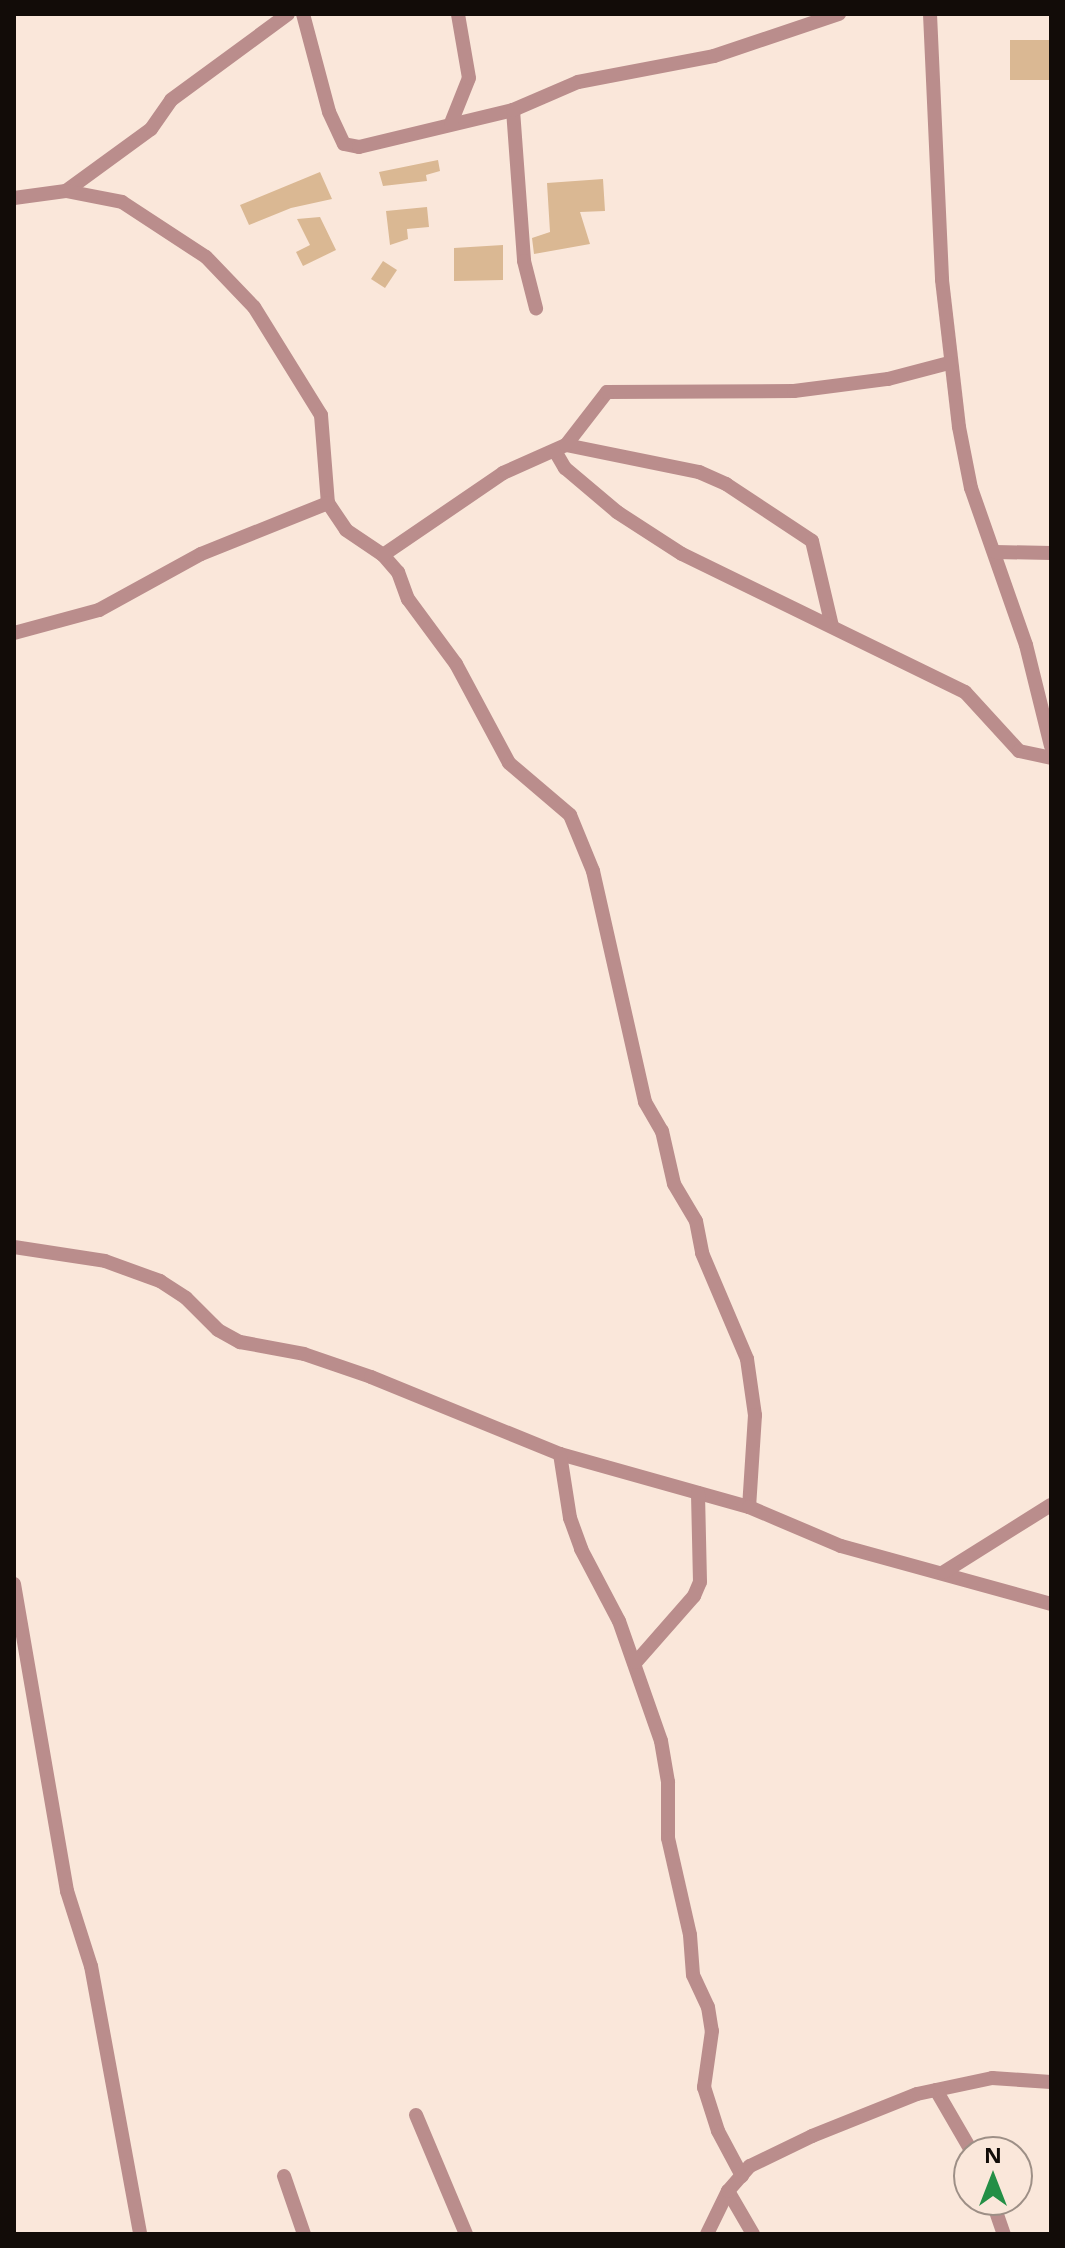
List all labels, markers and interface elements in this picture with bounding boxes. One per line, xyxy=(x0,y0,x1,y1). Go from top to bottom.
north arrow xyxy=(953,2136,1033,2216)
text: N xyxy=(984,2139,1002,2169)

